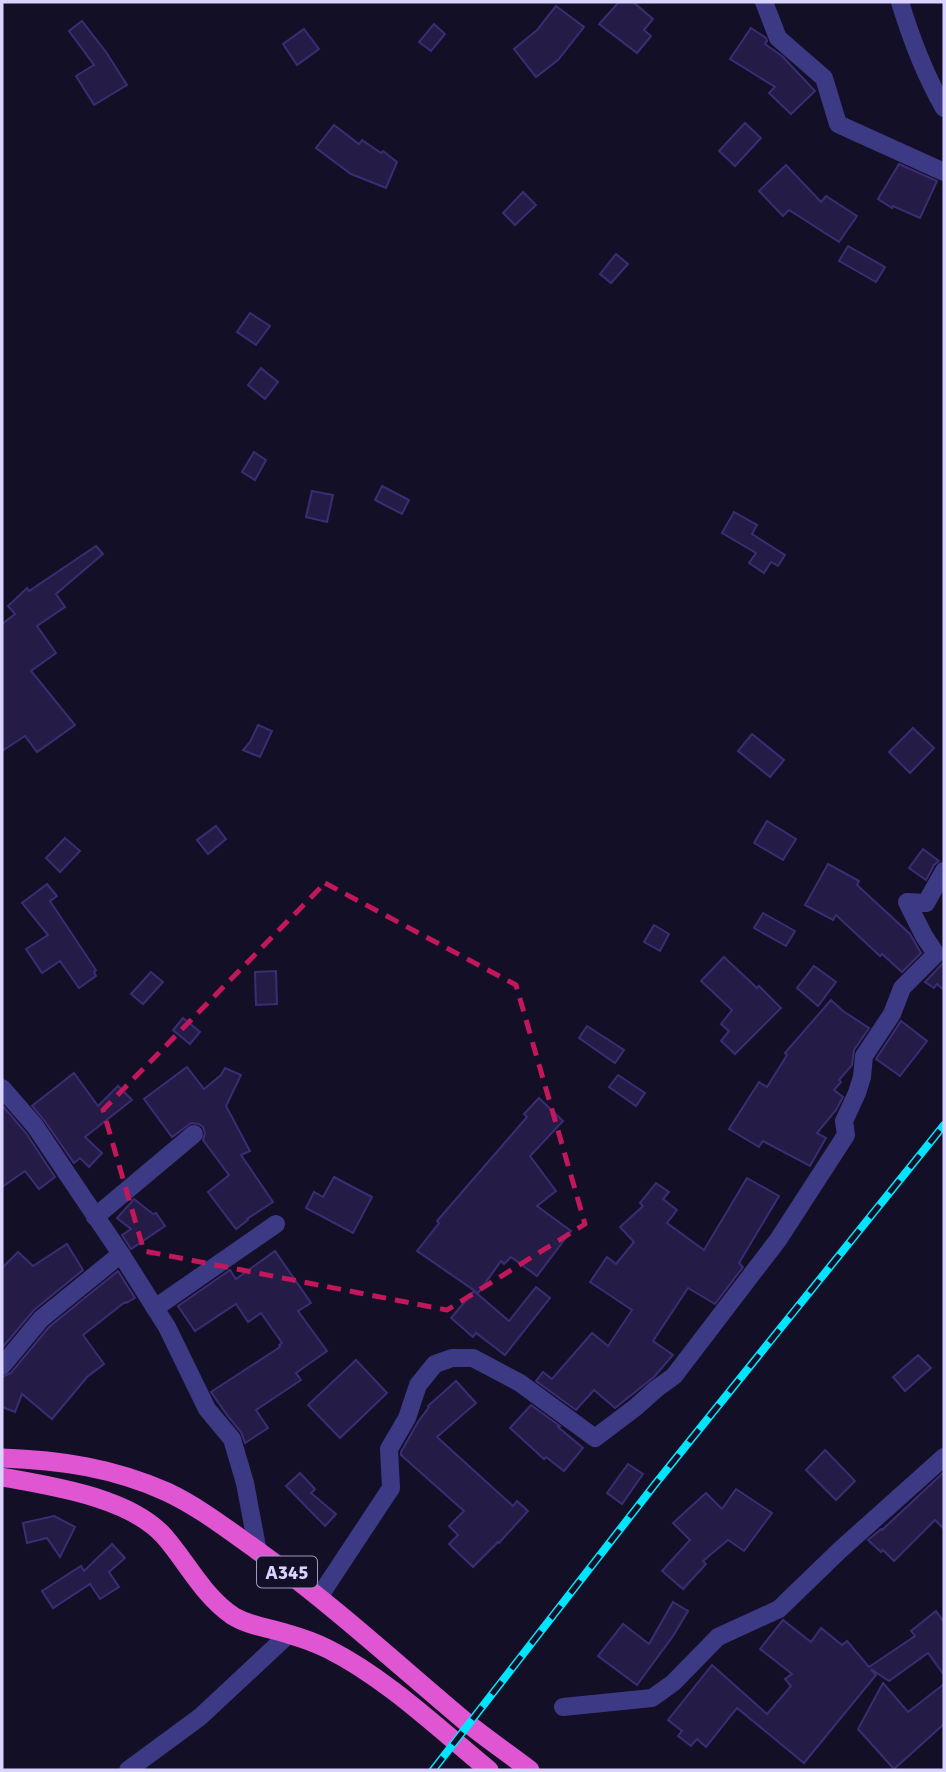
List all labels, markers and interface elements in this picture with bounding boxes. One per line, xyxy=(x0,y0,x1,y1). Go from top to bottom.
road number: A345 xyxy=(257,1556,317,1588)

